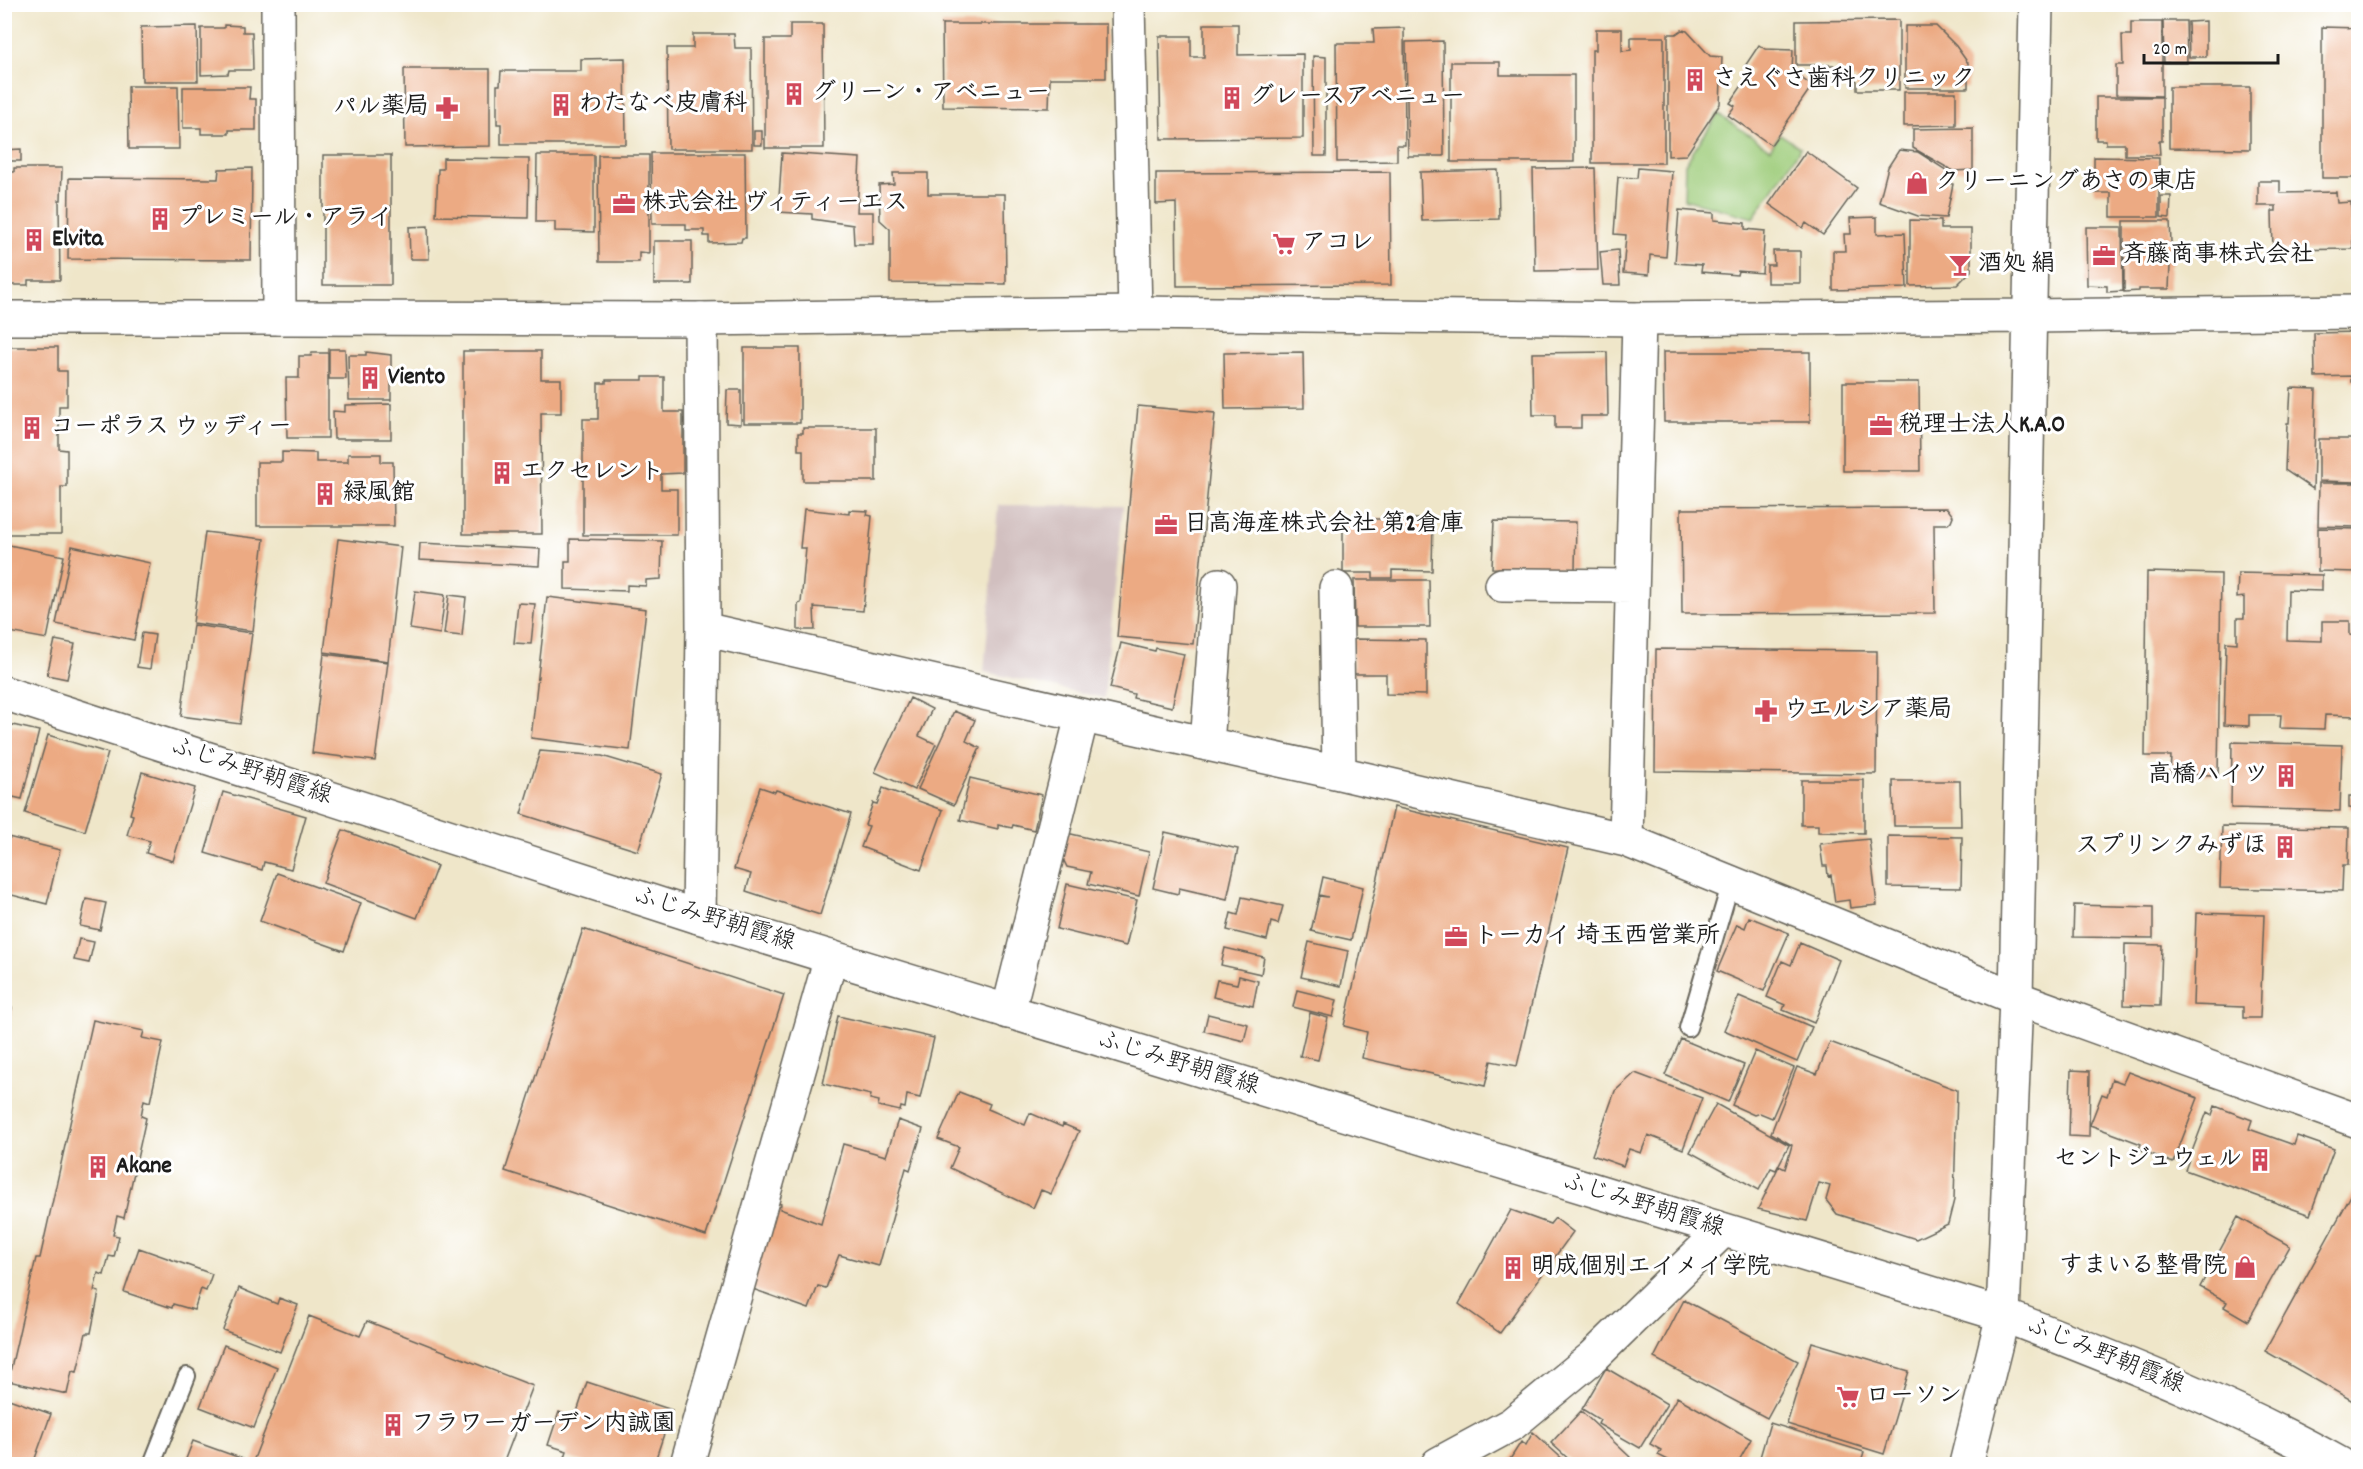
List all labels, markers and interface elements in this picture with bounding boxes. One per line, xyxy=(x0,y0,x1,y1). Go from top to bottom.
scale bar xyxy=(2144,27,2278,65)
text: 20 m xyxy=(2153,38,2187,63)
place label: さえぐさ歯科クリニック xyxy=(1713,63,1975,97)
building icon: さえぐさ歯科クリニック xyxy=(1682,67,1708,93)
place label: グリーン・アベニュー xyxy=(812,77,1050,111)
building icon: グリーン・アベニュー xyxy=(781,81,807,107)
place label: グレースアベニュー xyxy=(1250,81,1465,115)
building icon: グレースアベニュー xyxy=(1219,85,1245,111)
place label: わたなべ皮膚科 xyxy=(579,88,747,122)
place label: パル薬局 xyxy=(333,91,429,125)
building icon: わたなべ皮膚科 xyxy=(548,92,574,118)
pharmacy icon: パル薬局 xyxy=(434,95,460,121)
place label: クリーニングあさの東店 xyxy=(1935,166,2198,200)
shop icon: クリーニングあさの東店 xyxy=(1904,170,1930,196)
place label: 株式会社 ヴィティーエス xyxy=(642,187,908,221)
office icon: 株式会社 ヴィティーエス xyxy=(611,191,637,217)
place label: プレミール・アライ xyxy=(178,202,393,236)
building icon: プレミール・アライ xyxy=(147,206,173,232)
place label: Elvita xyxy=(52,223,104,257)
building icon: Elvita xyxy=(21,227,47,253)
place label: アコレ xyxy=(1302,227,1374,261)
supermarket icon: アコレ xyxy=(1271,231,1297,257)
place label: 斉藤商事株式会社 xyxy=(2122,239,2314,273)
office icon: 斉藤商事株式会社 xyxy=(2091,243,2117,269)
place label: 酒処 絹 xyxy=(1978,248,2056,282)
bar icon: 酒処 絹 xyxy=(1947,252,1973,278)
place label: Viento xyxy=(388,361,445,395)
building icon: Viento xyxy=(357,365,383,391)
place label: 税理士法人K.A.O xyxy=(1899,409,2065,443)
place label: コーポラス ウッディー xyxy=(50,411,292,445)
office icon: 税理士法人K.A.O xyxy=(1868,413,1894,439)
building icon: コーポラス ウッディー xyxy=(19,415,45,441)
place label: エクセレント xyxy=(520,456,664,490)
building icon: エクセレント xyxy=(489,460,515,486)
place label: 緑風館 xyxy=(343,477,415,511)
building icon: 緑風館 xyxy=(312,481,338,507)
place label: 日高海産株式会社 第2倉庫 xyxy=(1184,508,1464,542)
office icon: 日高海産株式会社 第2倉庫 xyxy=(1153,512,1179,538)
place label: ウエルシア薬局 xyxy=(1784,694,1952,728)
pharmacy icon: ウエルシア薬局 xyxy=(1753,698,1779,724)
street label: ふじみ野朝霞線 xyxy=(166,730,336,814)
place label: 高橋ハイツ xyxy=(2148,759,2268,793)
building icon: 高橋ハイツ xyxy=(2273,763,2299,789)
place label: スプリンクみずほ xyxy=(2075,830,2267,864)
building icon: スプリンクみずほ xyxy=(2272,834,2298,860)
street label: ふじみ野朝霞線 xyxy=(629,879,799,961)
place label: トーカイ 埼玉西営業所 xyxy=(1474,920,1720,954)
office icon: トーカイ 埼玉西営業所 xyxy=(1443,924,1469,950)
street label: ふじみ野朝霞線 xyxy=(1093,1023,1263,1105)
place label: セントジュウェル xyxy=(2054,1143,2242,1177)
building icon: セントジュウェル xyxy=(2247,1147,2273,1173)
place label: Akane xyxy=(116,1150,172,1184)
building icon: Akane xyxy=(85,1154,111,1180)
street label: ふじみ野朝霞線 xyxy=(1558,1165,1728,1247)
place label: すまいる整骨院 xyxy=(2059,1250,2227,1284)
place label: 明成個別エイメイ学院 xyxy=(1531,1251,1771,1285)
shop icon: すまいる整骨院 xyxy=(2232,1254,2258,1280)
building icon: 明成個別エイメイ学院 xyxy=(1500,1255,1526,1281)
street label: ふじみ野朝霞線 xyxy=(2021,1309,2189,1403)
place label: ローソン xyxy=(1866,1380,1962,1414)
supermarket icon: ローソン xyxy=(1835,1384,1861,1410)
place label: フラワーガーデン内誠園 xyxy=(411,1408,675,1442)
building icon: フラワーガーデン内誠園 xyxy=(380,1412,406,1438)

